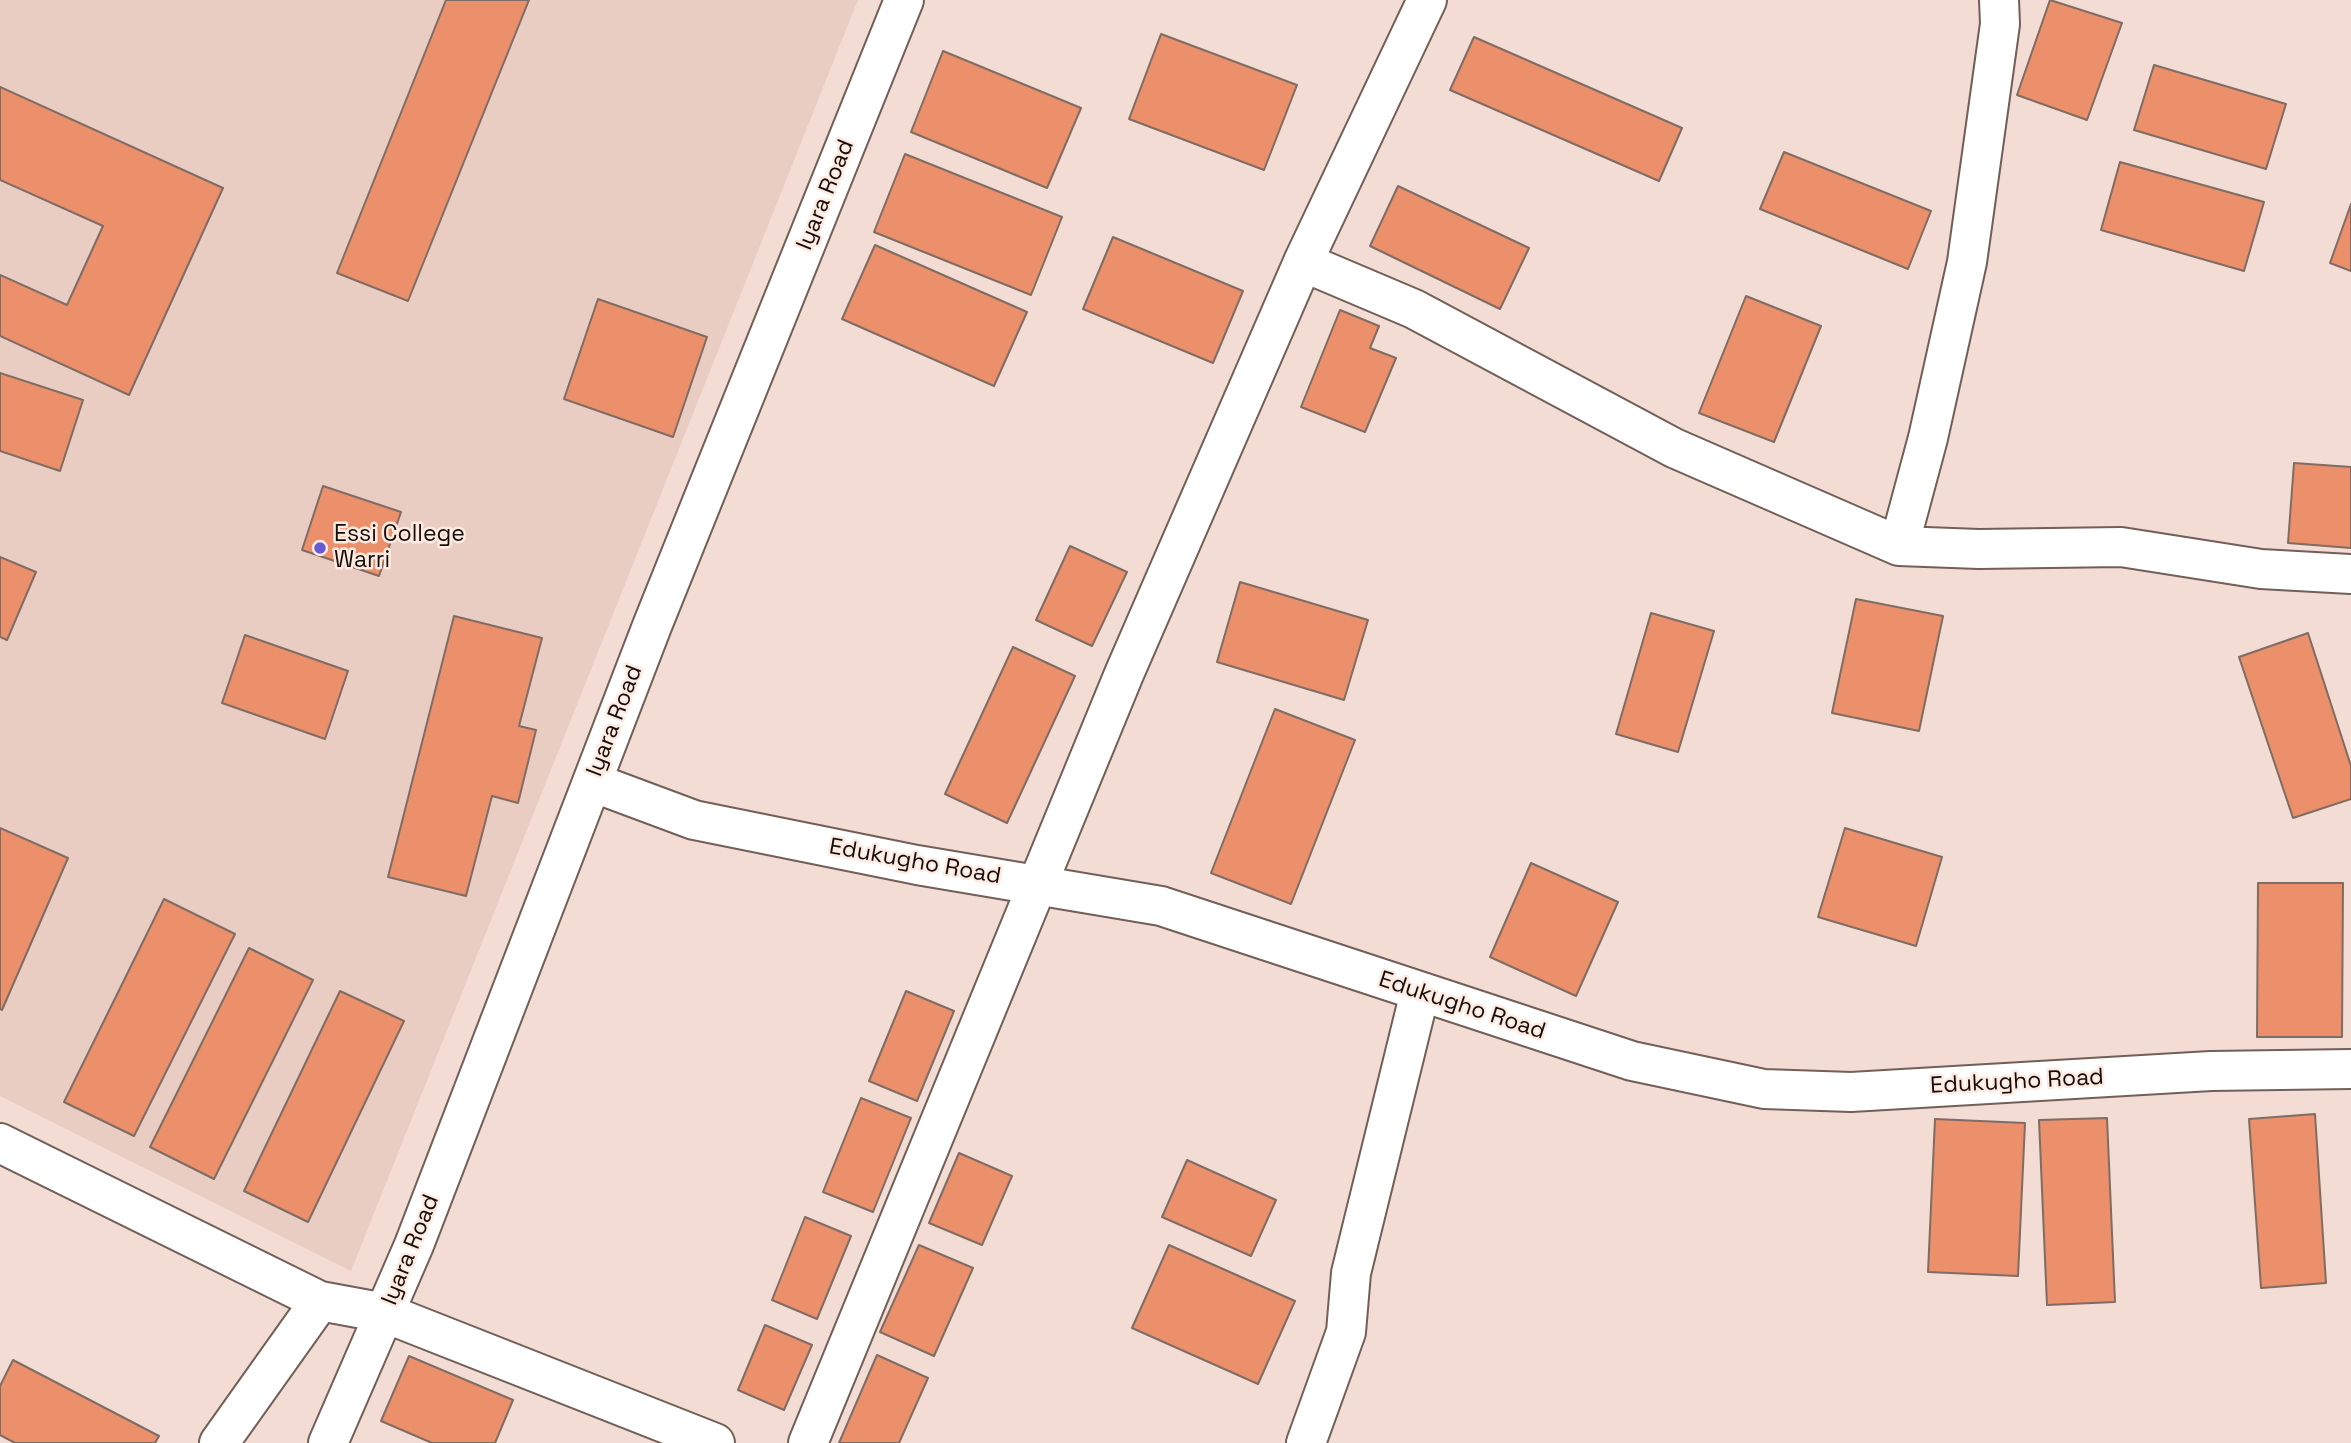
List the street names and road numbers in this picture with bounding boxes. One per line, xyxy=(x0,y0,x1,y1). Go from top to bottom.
street label: Iyara Road xyxy=(791,136,861,254)
street label: Iyara Road xyxy=(581,662,649,780)
street label: Edukugho Road xyxy=(827,833,1003,891)
street label: Edukugho Road xyxy=(1375,966,1549,1046)
street label: Edukugho Road xyxy=(1930,1064,2104,1100)
street label: Iyara Road xyxy=(376,1191,446,1309)

